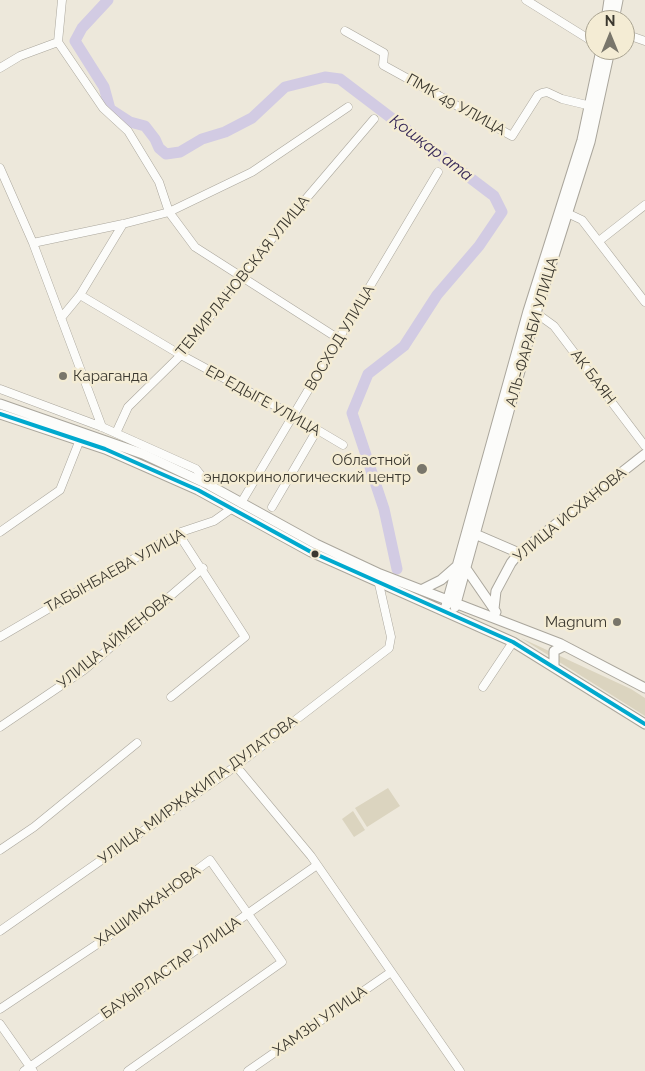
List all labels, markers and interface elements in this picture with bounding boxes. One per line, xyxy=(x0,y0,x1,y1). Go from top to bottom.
north arrow xyxy=(585,10,635,60)
text: N xyxy=(605,13,615,29)
street label: ПМК 49 УЛИЦА xyxy=(403,70,509,140)
water label: Қошқар ата xyxy=(386,111,476,185)
street label: ТЕМИРЛАНОВСКАЯ УЛИЦА xyxy=(173,192,313,360)
street label: АЛЬ-ФАРАБИ УЛИЦА xyxy=(502,255,562,409)
street label: ВОСХОД УЛИЦА xyxy=(301,282,379,394)
street label: АК БАЯН xyxy=(567,346,619,408)
street label: ЕР ЕДЫГЕ УЛИЦА xyxy=(202,362,324,440)
place label: Караганда xyxy=(73,367,148,385)
marker: Караганда xyxy=(57,370,69,382)
place label: Областной эндокринологический центр xyxy=(203,451,411,486)
marker: Областной эндокринологический центр xyxy=(415,462,429,476)
street label: УЛИЦА ИСХАНОВА xyxy=(510,464,630,566)
street label: ТАБЫНБАЕВА УЛИЦА xyxy=(42,525,188,617)
unlabelled marker xyxy=(310,549,320,559)
street label: УЛИЦА АЙМЕНОВА xyxy=(54,589,176,693)
place label: Magnum xyxy=(545,613,607,631)
marker: Magnum xyxy=(611,616,623,628)
street label: УЛИЦА МИРЖАКИПА ДУЛАТОВА xyxy=(95,712,301,868)
street label: ХАШИМЖАНОВА xyxy=(92,862,204,950)
street label: БАУЫРЛАСТАР УЛИЦА xyxy=(98,913,244,1023)
street label: ХАМЗЫ УЛИЦА xyxy=(270,982,370,1060)

